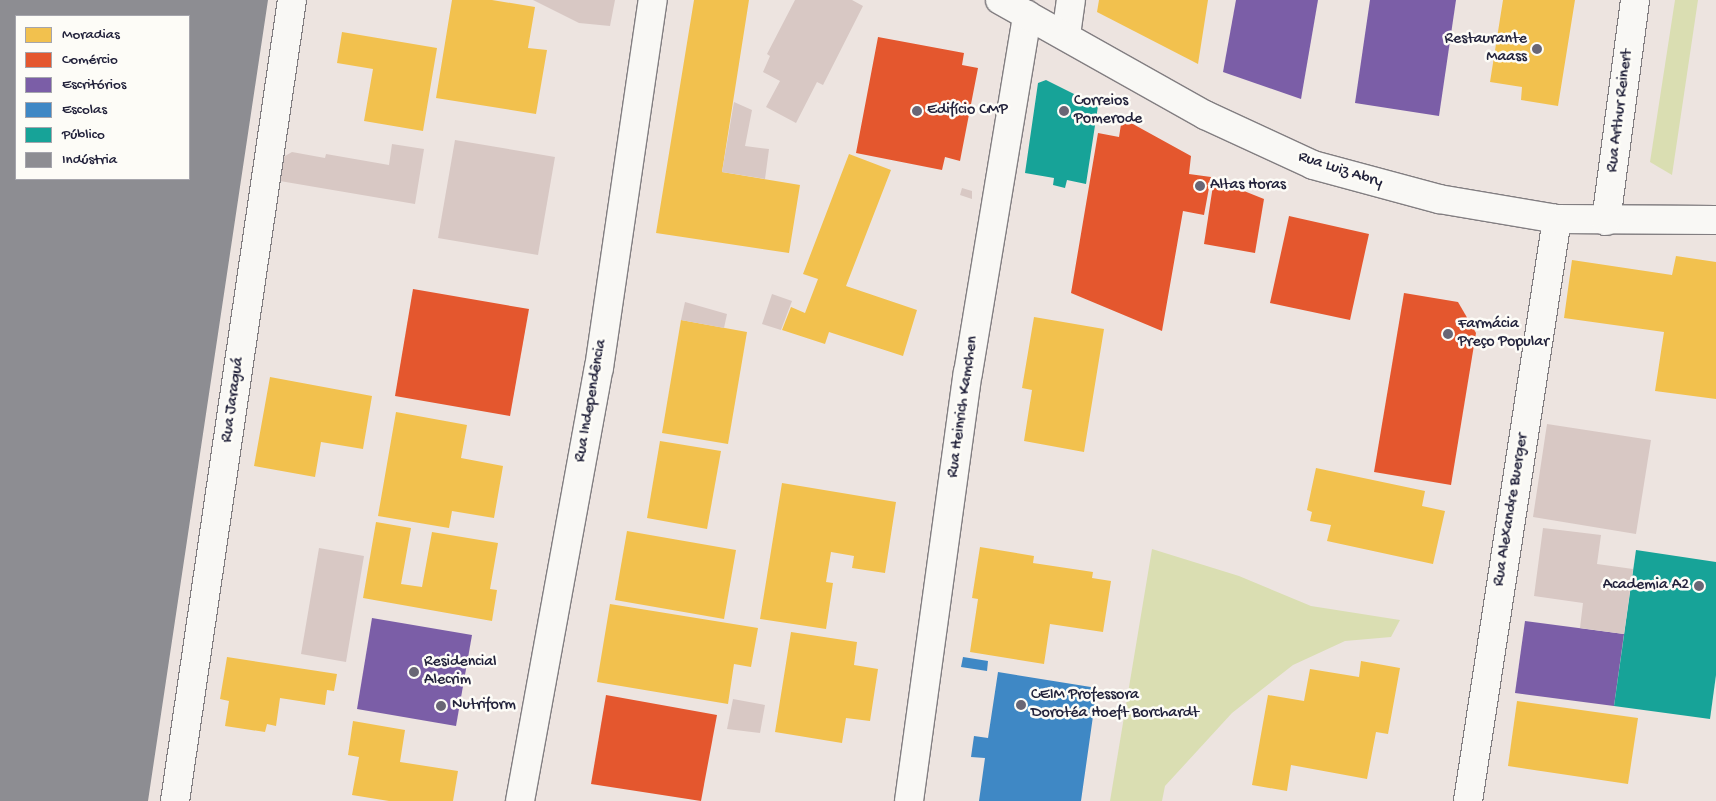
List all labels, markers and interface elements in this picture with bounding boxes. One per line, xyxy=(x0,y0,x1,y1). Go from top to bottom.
legend xyxy=(15,15,190,180)
text: Moradias xyxy=(62,26,120,44)
place label: Restaurante Maass xyxy=(1445,30,1527,68)
marker: Restaurante Maass xyxy=(1531,43,1543,55)
street label: Rua Arthur Reinert xyxy=(1604,48,1638,174)
text: Comércio xyxy=(62,51,118,69)
text: Escritórios xyxy=(62,76,126,94)
place label: Correios Pomerode xyxy=(1074,92,1142,130)
text: Escolas xyxy=(62,101,107,119)
place label: Edifício CMP xyxy=(927,101,1008,121)
marker: Edifício CMP xyxy=(911,105,923,117)
marker: Correios Pomerode xyxy=(1058,105,1070,117)
text: Público xyxy=(62,126,105,144)
street label: Rua Luiz Abry xyxy=(1295,148,1385,194)
text: Indústria xyxy=(62,151,117,169)
place label: Altas Horas xyxy=(1210,176,1286,196)
marker: Altas Horas xyxy=(1194,180,1206,192)
place label: Farmácia Preço Popular xyxy=(1458,315,1549,353)
marker: Farmácia Preço Popular xyxy=(1442,328,1454,340)
street label: Rua Heinrich Kamchen xyxy=(945,335,983,479)
street label: Rua Independência xyxy=(572,338,612,464)
street label: Rua Jaraguá xyxy=(219,356,249,444)
street label: Rua Alexandre Buerger xyxy=(1490,432,1534,588)
place label: Academia A2 xyxy=(1603,576,1689,596)
marker: Academia A2 xyxy=(1693,580,1705,592)
place label: Residencial Alecrim xyxy=(424,653,497,691)
marker: Residencial Alecrim xyxy=(408,666,420,678)
place label: CEIM Professora Dorotéa Hoeft Borchardt xyxy=(1031,686,1199,724)
place label: Nutriform xyxy=(452,696,516,716)
marker: Nutriform xyxy=(434,699,448,713)
marker: CEIM Professora Dorotéa Hoeft Borchardt xyxy=(1015,699,1027,711)

